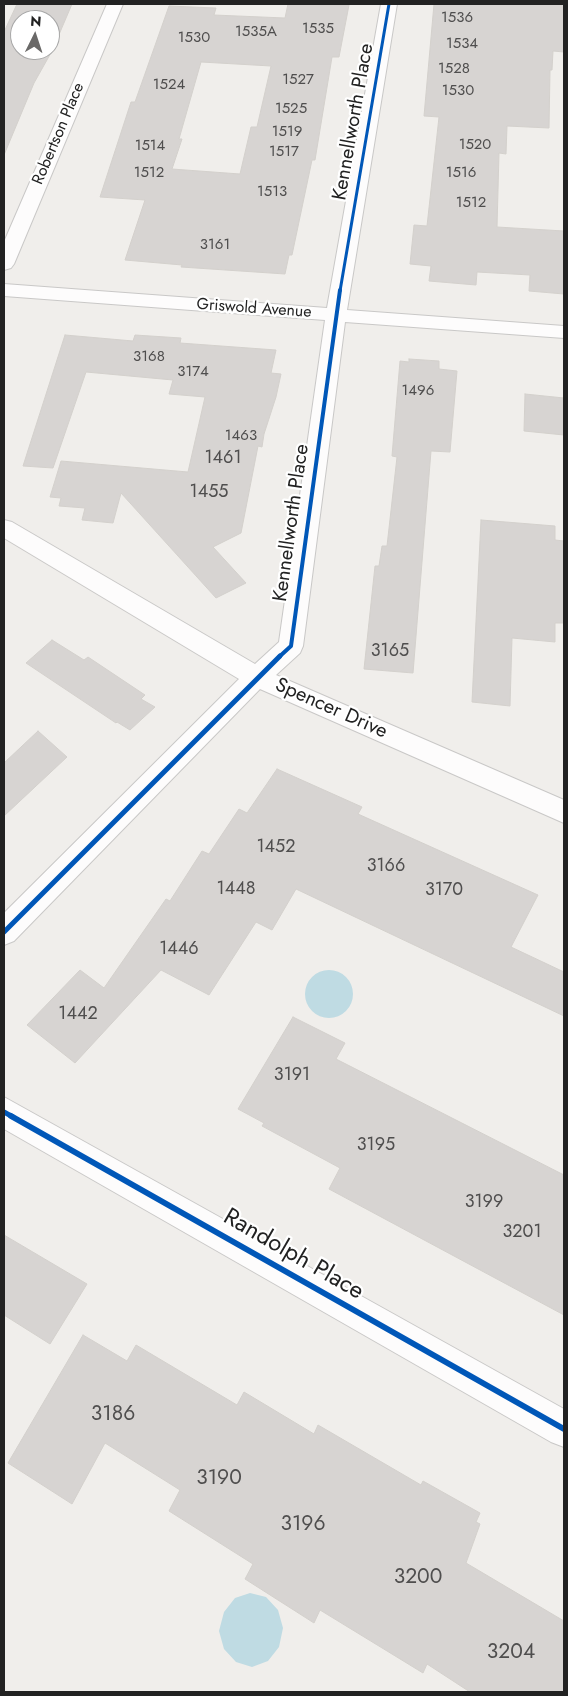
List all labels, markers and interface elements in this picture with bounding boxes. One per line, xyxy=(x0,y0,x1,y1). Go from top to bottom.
house number: 1536 xyxy=(441,9,473,27)
north arrow xyxy=(10,10,60,60)
text: N xyxy=(30,11,42,31)
house number: 1535 xyxy=(302,20,334,38)
house number: 1535A xyxy=(235,23,277,41)
house number: 1530 xyxy=(178,29,210,47)
house number: 1534 xyxy=(446,35,478,53)
street label: Kennellworth Place xyxy=(328,42,380,202)
house number: 1528 xyxy=(438,60,470,78)
house number: 1527 xyxy=(282,71,314,89)
house number: 1524 xyxy=(153,76,185,94)
street label: Robertson Place xyxy=(29,80,89,188)
house number: 1530 xyxy=(442,82,474,100)
house number: 1525 xyxy=(275,100,307,118)
house number: 1519 xyxy=(272,123,302,141)
house number: 1520 xyxy=(459,136,491,154)
house number: 1514 xyxy=(135,137,165,155)
house number: 1517 xyxy=(269,143,299,161)
house number: 1512 xyxy=(134,164,164,182)
house number: 1516 xyxy=(446,164,476,182)
house number: 1513 xyxy=(257,183,287,201)
house number: 1512 xyxy=(456,194,486,212)
house number: 3161 xyxy=(200,236,230,254)
street label: Griswold Avenue xyxy=(196,295,312,323)
house number: 3168 xyxy=(133,348,165,366)
house number: 3174 xyxy=(177,363,209,381)
house number: 1496 xyxy=(402,382,434,400)
house number: 1463 xyxy=(225,427,257,445)
street label: Kennellworth Place xyxy=(269,443,315,603)
house number: 1461 xyxy=(204,448,242,470)
house number: 1455 xyxy=(190,482,228,504)
house number: 3165 xyxy=(371,641,409,663)
street label: Spencer Drive xyxy=(271,674,391,744)
house number: 1452 xyxy=(257,837,295,859)
house number: 3166 xyxy=(367,856,405,878)
house number: 1448 xyxy=(217,879,255,901)
house number: 3170 xyxy=(425,880,463,902)
house number: 1446 xyxy=(159,939,199,961)
house number: 1442 xyxy=(58,1004,98,1026)
house number: 3191 xyxy=(274,1065,310,1087)
house number: 3195 xyxy=(357,1135,395,1157)
house number: 3199 xyxy=(465,1192,503,1214)
street label: Randolph Place xyxy=(218,1203,368,1307)
house number: 3201 xyxy=(503,1222,541,1244)
house number: 3186 xyxy=(91,1402,135,1428)
house number: 3190 xyxy=(196,1466,242,1492)
house number: 3196 xyxy=(280,1512,326,1538)
house number: 3200 xyxy=(394,1565,442,1591)
house number: 3204 xyxy=(487,1640,535,1666)

